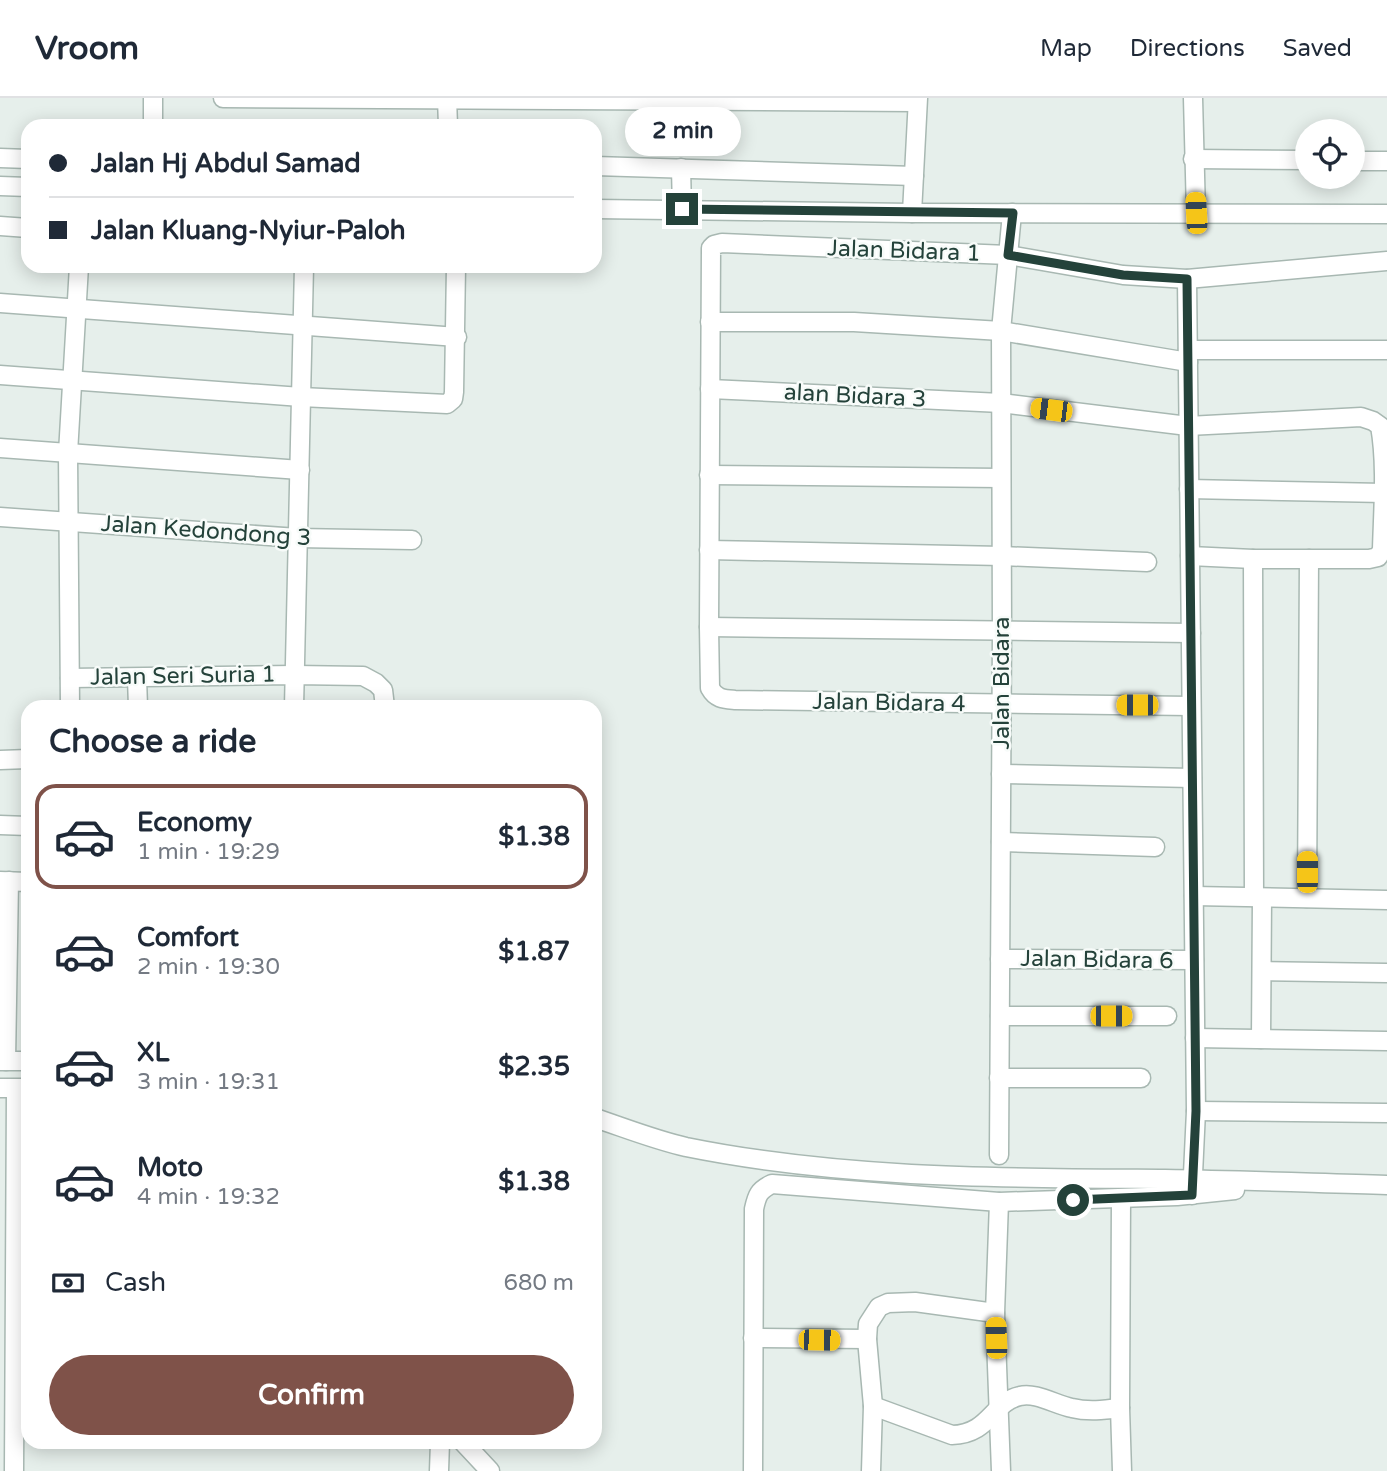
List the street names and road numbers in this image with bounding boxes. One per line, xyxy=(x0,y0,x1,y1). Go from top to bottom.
street label: Jalan Bidara 1 xyxy=(827,234,981,268)
street label: alan Bidara 3 xyxy=(783,378,927,414)
street label: Jalan Kedondong 3 xyxy=(100,510,312,552)
street label: Jalan Bidara xyxy=(988,617,1016,749)
street label: Jalan Seri Suria 1 xyxy=(90,660,276,692)
street label: Jalan Bidara 4 xyxy=(812,688,966,718)
street label: Jalan Bidara 6 xyxy=(1020,945,1174,975)

